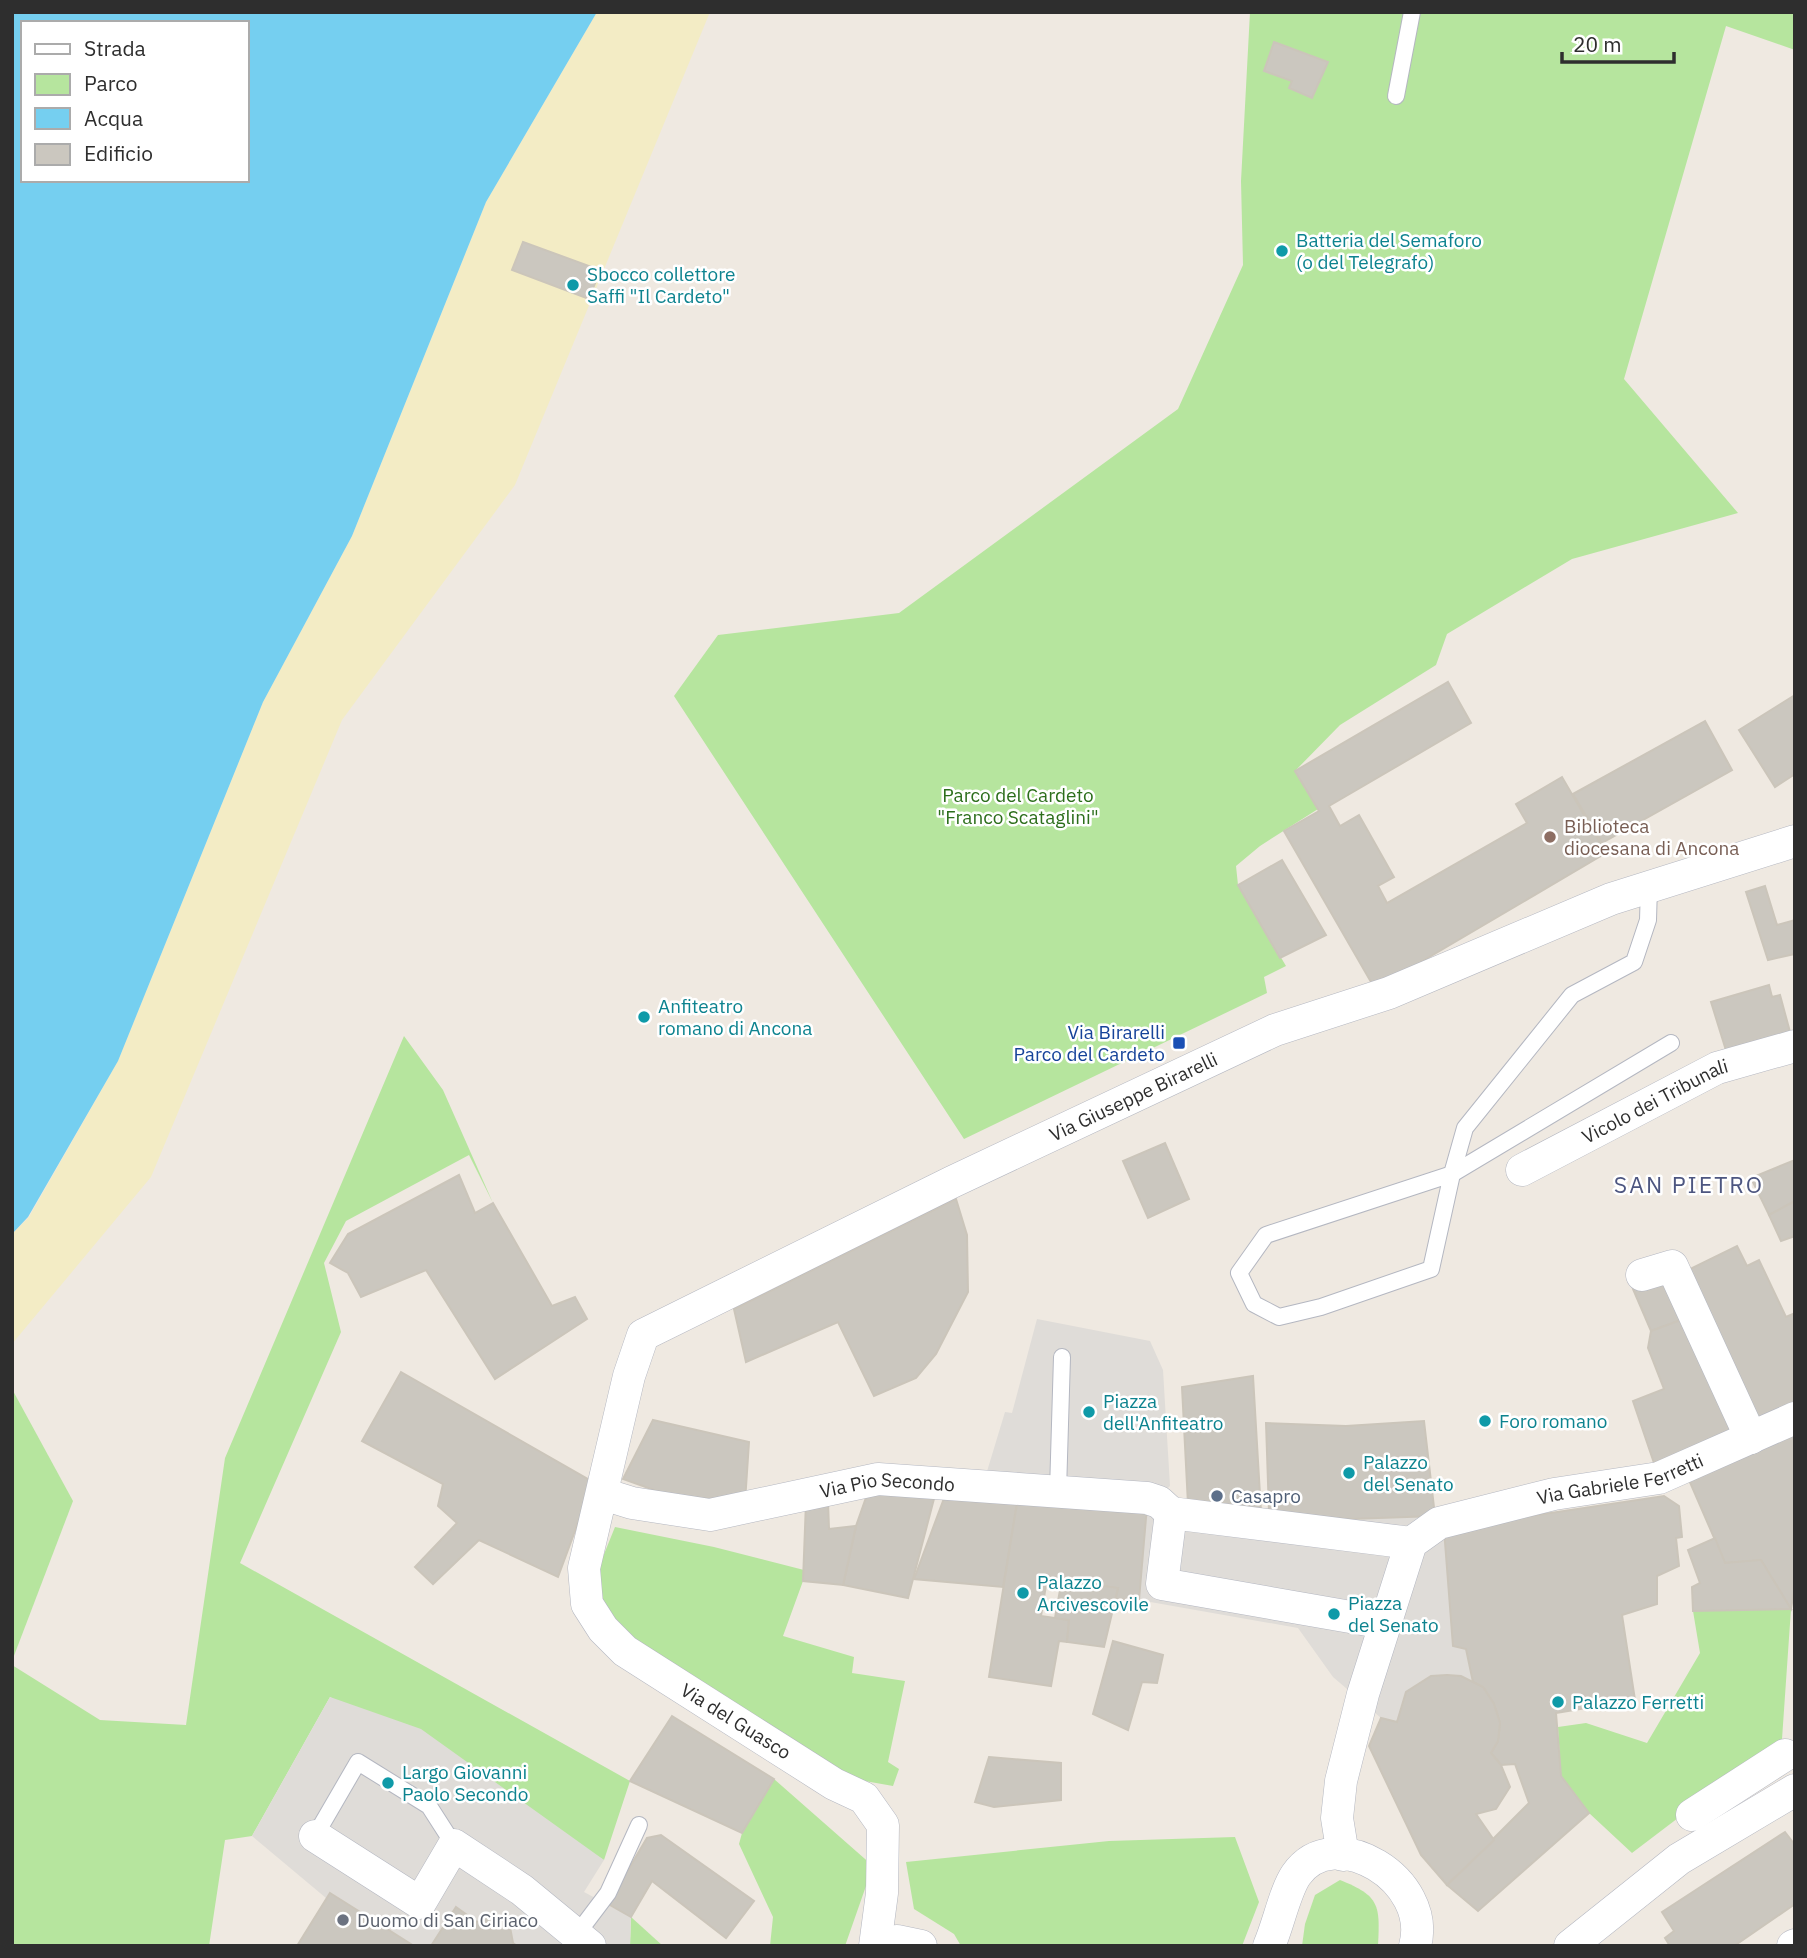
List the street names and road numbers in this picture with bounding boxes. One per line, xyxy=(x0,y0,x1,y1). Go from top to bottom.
street label: Via Giuseppe Birarelli xyxy=(1045,1047,1221,1146)
street label: Vicolo dei Tribunali xyxy=(1578,1053,1731,1149)
street label: Via Gabriele Ferretti xyxy=(1534,1448,1707,1510)
street label: Via Pio Secondo xyxy=(817,1467,956,1503)
street label: Via del Guasco xyxy=(676,1678,796,1764)

